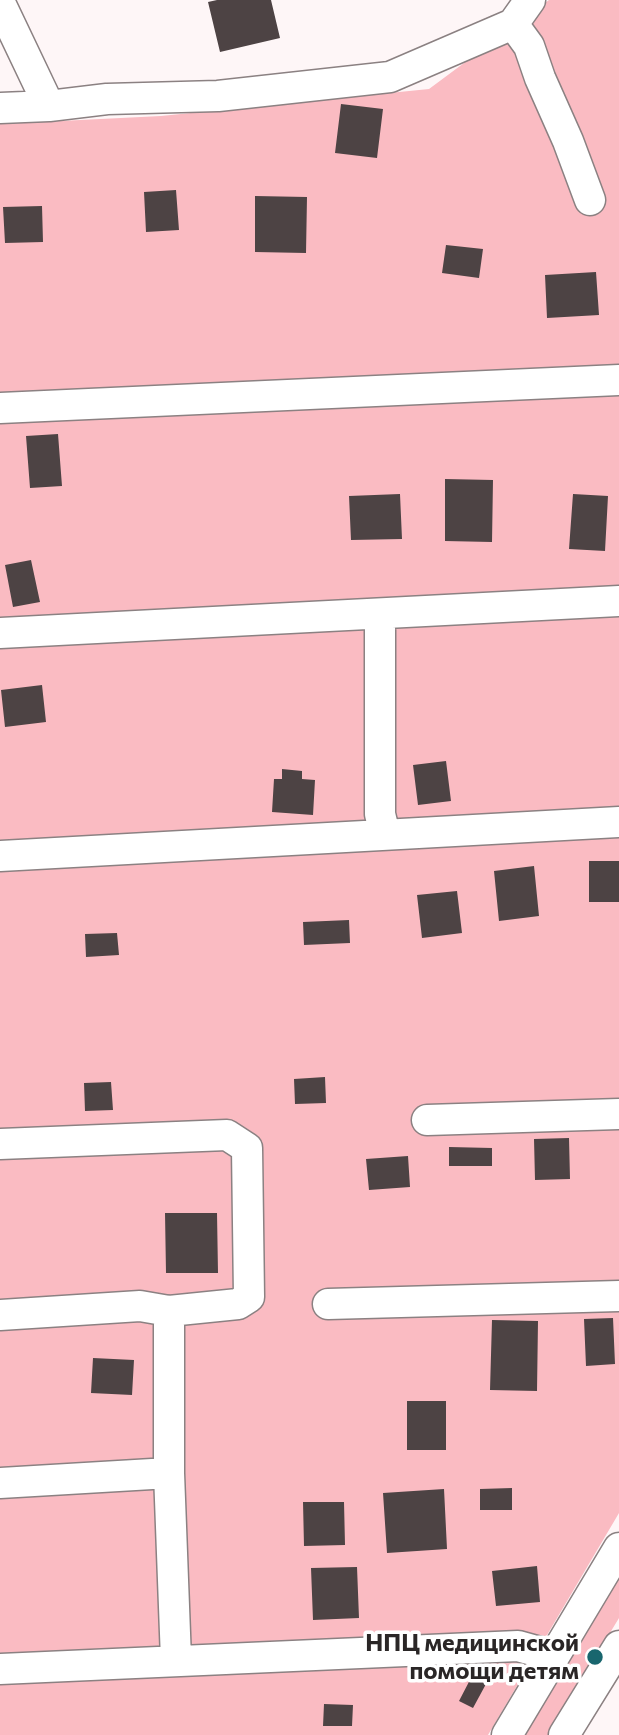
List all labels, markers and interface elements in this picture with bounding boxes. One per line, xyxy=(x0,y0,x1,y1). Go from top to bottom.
place label: НПЦ медицинской помощи детям xyxy=(365,1629,579,1685)
marker: НПЦ медицинской помощи детям xyxy=(585,1647,605,1667)

